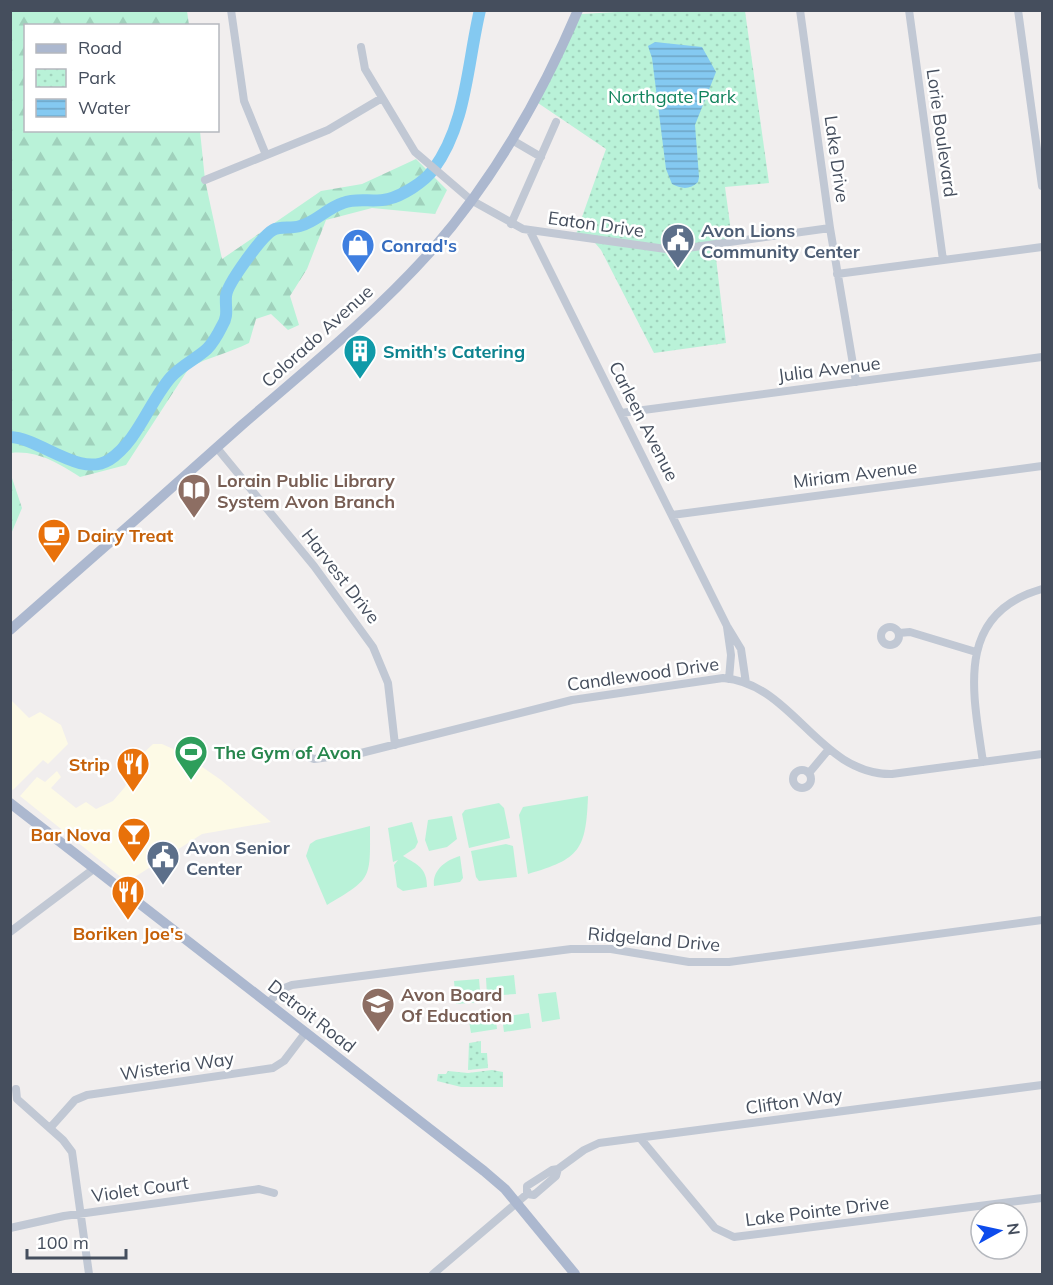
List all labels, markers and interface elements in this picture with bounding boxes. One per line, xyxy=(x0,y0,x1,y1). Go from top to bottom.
legend xyxy=(24,24,219,132)
text: Road xyxy=(78,36,122,59)
text: Park xyxy=(78,66,117,89)
street label: Lorie Boulevard xyxy=(922,67,962,199)
park label: Northgate Park xyxy=(608,85,737,108)
text: Water xyxy=(78,96,131,119)
street label: Lake Drive xyxy=(820,114,854,204)
street label: Eaton Drive xyxy=(547,206,645,242)
place label: Avon Lions Community Center xyxy=(701,219,861,263)
public building icon: Avon Lions Community Center xyxy=(660,222,696,269)
shop icon: Conrad's xyxy=(340,227,376,274)
place label: Conrad's xyxy=(381,234,457,257)
street label: Colorado Avenue xyxy=(256,280,378,392)
building icon: Smith's Catering xyxy=(342,333,378,380)
place label: Smith's Catering xyxy=(383,340,525,363)
street label: Julia Avenue xyxy=(776,351,882,387)
street label: Carleen Avenue xyxy=(604,357,684,485)
street label: Miriam Avenue xyxy=(792,455,918,493)
place label: Lorain Public Library System Avon Branch xyxy=(217,469,395,513)
library icon: Lorain Public Library System Avon Branch xyxy=(176,472,212,519)
cafe icon: Dairy Treat xyxy=(36,517,72,564)
place label: Dairy Treat xyxy=(77,524,174,547)
street label: Harvest Drive xyxy=(297,524,385,628)
street label: Candlewood Drive xyxy=(566,652,720,696)
sports icon: The Gym of Avon xyxy=(173,734,209,781)
place label: The Gym of Avon xyxy=(214,741,361,764)
restaurant icon: Strip xyxy=(115,746,151,793)
place label: Strip xyxy=(69,753,110,776)
bar icon: Bar Nova xyxy=(116,816,152,863)
place label: Bar Nova xyxy=(31,823,111,846)
place label: Avon Senior Center xyxy=(186,836,291,880)
public building icon: Avon Senior Center xyxy=(145,839,181,886)
restaurant icon: Boriken Joe's xyxy=(110,874,146,921)
place label: Boriken Joe's xyxy=(73,922,183,945)
street label: Ridgeland Drive xyxy=(587,922,721,956)
street label: Detroit Road xyxy=(263,974,361,1058)
place label: Avon Board Of Education xyxy=(401,983,512,1027)
school or university icon: Avon Board Of Education xyxy=(360,986,396,1033)
street label: Wisteria Way xyxy=(119,1047,236,1085)
street label: Clifton Way xyxy=(744,1083,844,1119)
street label: Violet Court xyxy=(90,1171,190,1207)
street label: Lake Pointe Drive xyxy=(744,1191,890,1231)
north arrow xyxy=(969,1201,1029,1261)
scale bar xyxy=(27,1222,126,1260)
text: N xyxy=(1003,1222,1025,1236)
text: 100 m xyxy=(36,1231,89,1254)

